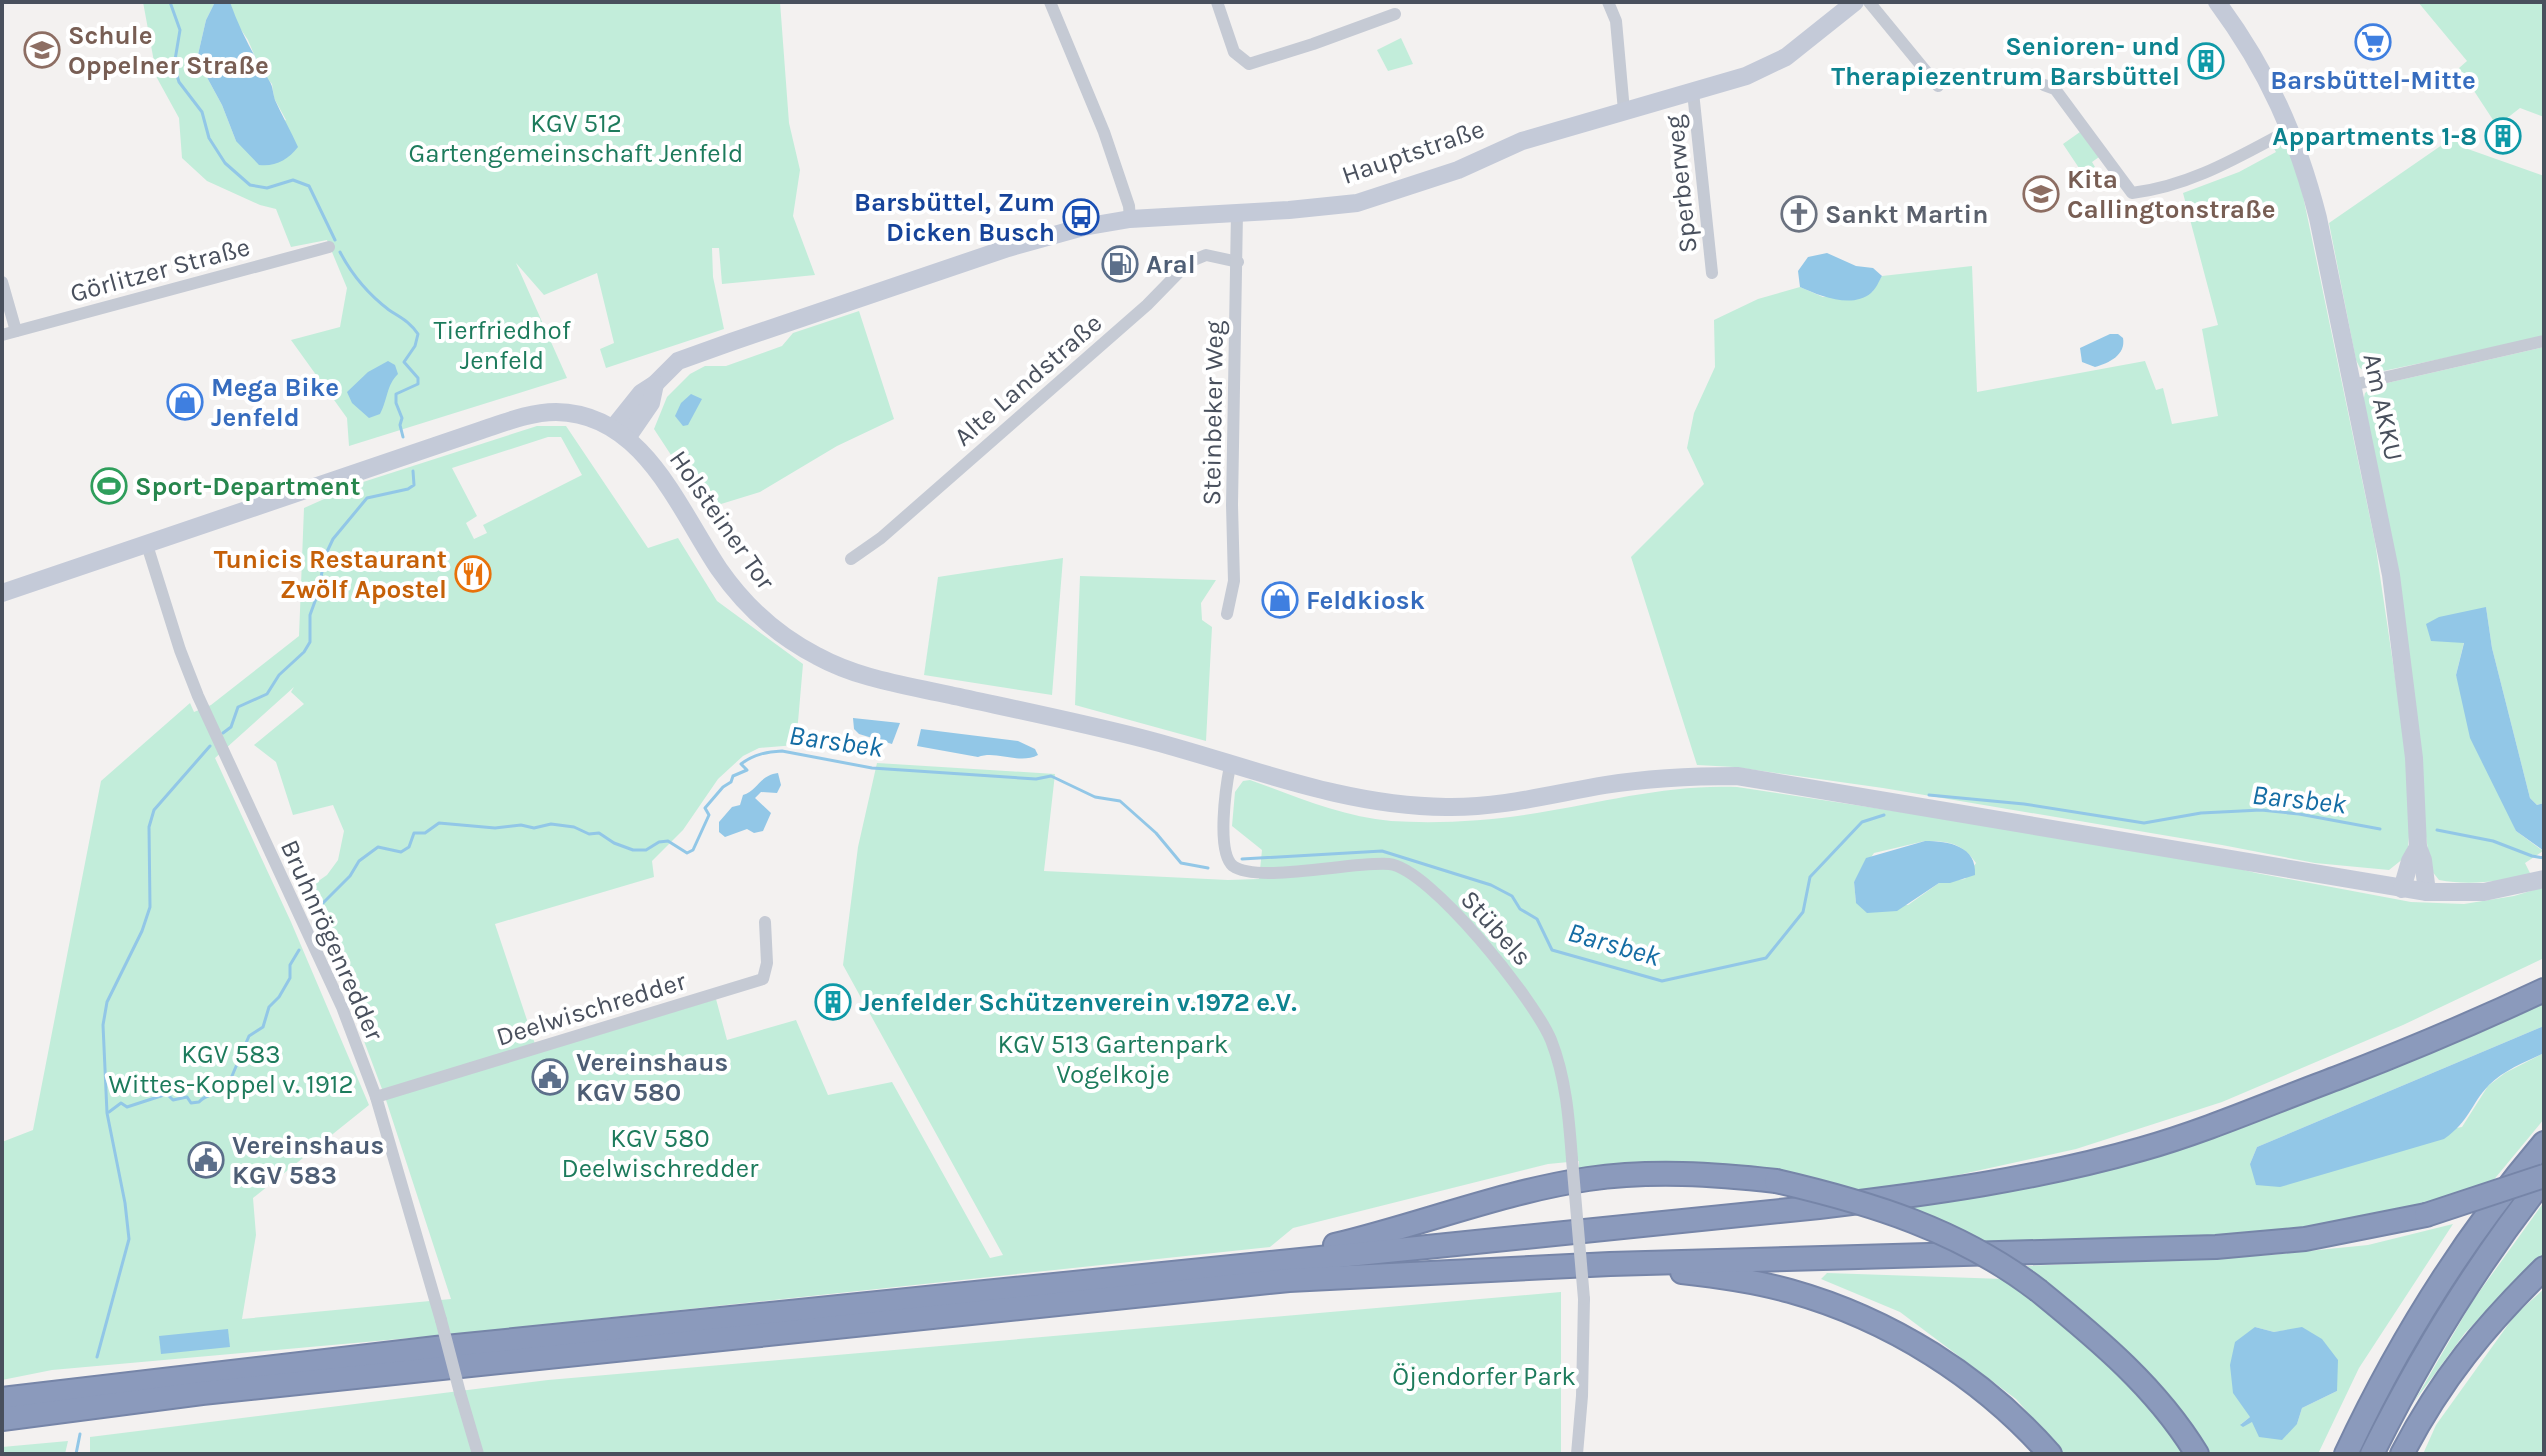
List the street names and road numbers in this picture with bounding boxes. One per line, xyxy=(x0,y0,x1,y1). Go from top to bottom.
street label: Hauptstraße xyxy=(1338,113,1488,191)
street label: Sperberweg xyxy=(1658,113,1704,255)
street label: Görlitzer Straße xyxy=(67,231,253,309)
street label: Alte Landstraße xyxy=(948,307,1108,453)
street label: Steinbeker Weg xyxy=(1196,320,1230,506)
street label: Am AKKU xyxy=(2357,350,2409,464)
street label: Holsteiner Tor xyxy=(663,445,782,596)
street label: Bruhnrögenredder xyxy=(274,835,390,1046)
street label: Stübels xyxy=(1454,884,1538,972)
street label: Deelwischredder xyxy=(492,965,690,1053)

